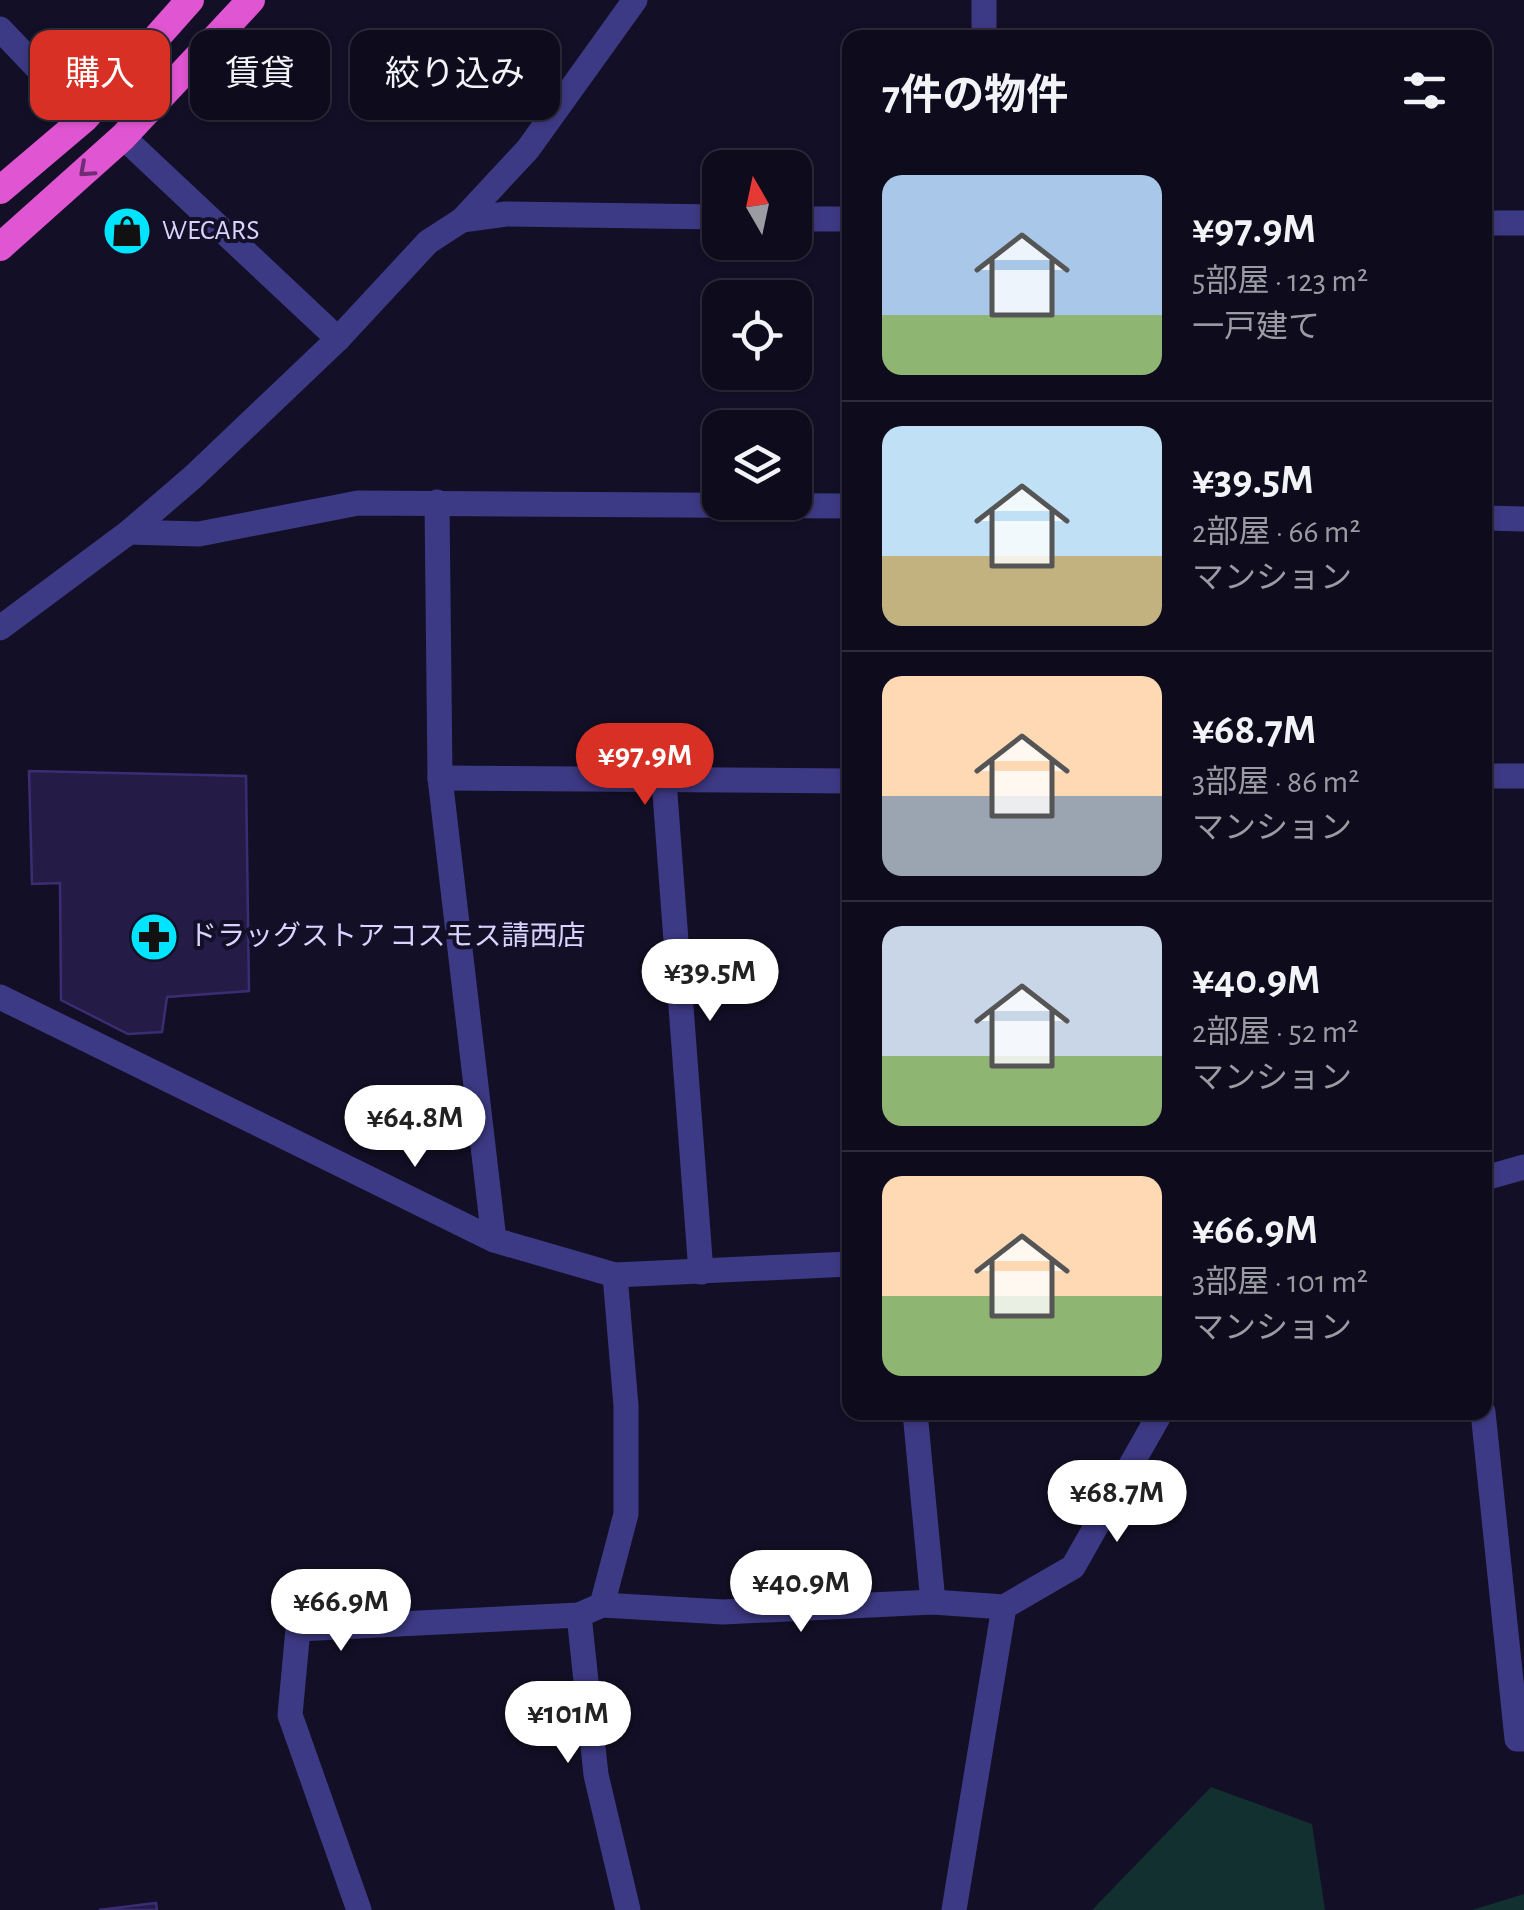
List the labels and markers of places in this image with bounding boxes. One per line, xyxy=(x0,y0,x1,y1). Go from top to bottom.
shop icon: WECARS xyxy=(101,205,153,257)
place label: WECARS xyxy=(162,217,260,245)
pin: ¥97.9M xyxy=(564,723,726,808)
pharmacy icon: ドラッグストア コスモス請西店 xyxy=(128,911,180,963)
place label: ドラッグストア コスモス請西店 xyxy=(189,921,586,951)
pin: ¥39.5M xyxy=(629,939,791,1024)
pin: ¥64.8M xyxy=(334,1085,496,1170)
pin: ¥68.7M xyxy=(1036,1460,1198,1545)
pin: ¥40.9M xyxy=(720,1550,882,1635)
pin: ¥66.9M xyxy=(260,1569,422,1654)
pin: ¥101M xyxy=(498,1681,638,1766)

